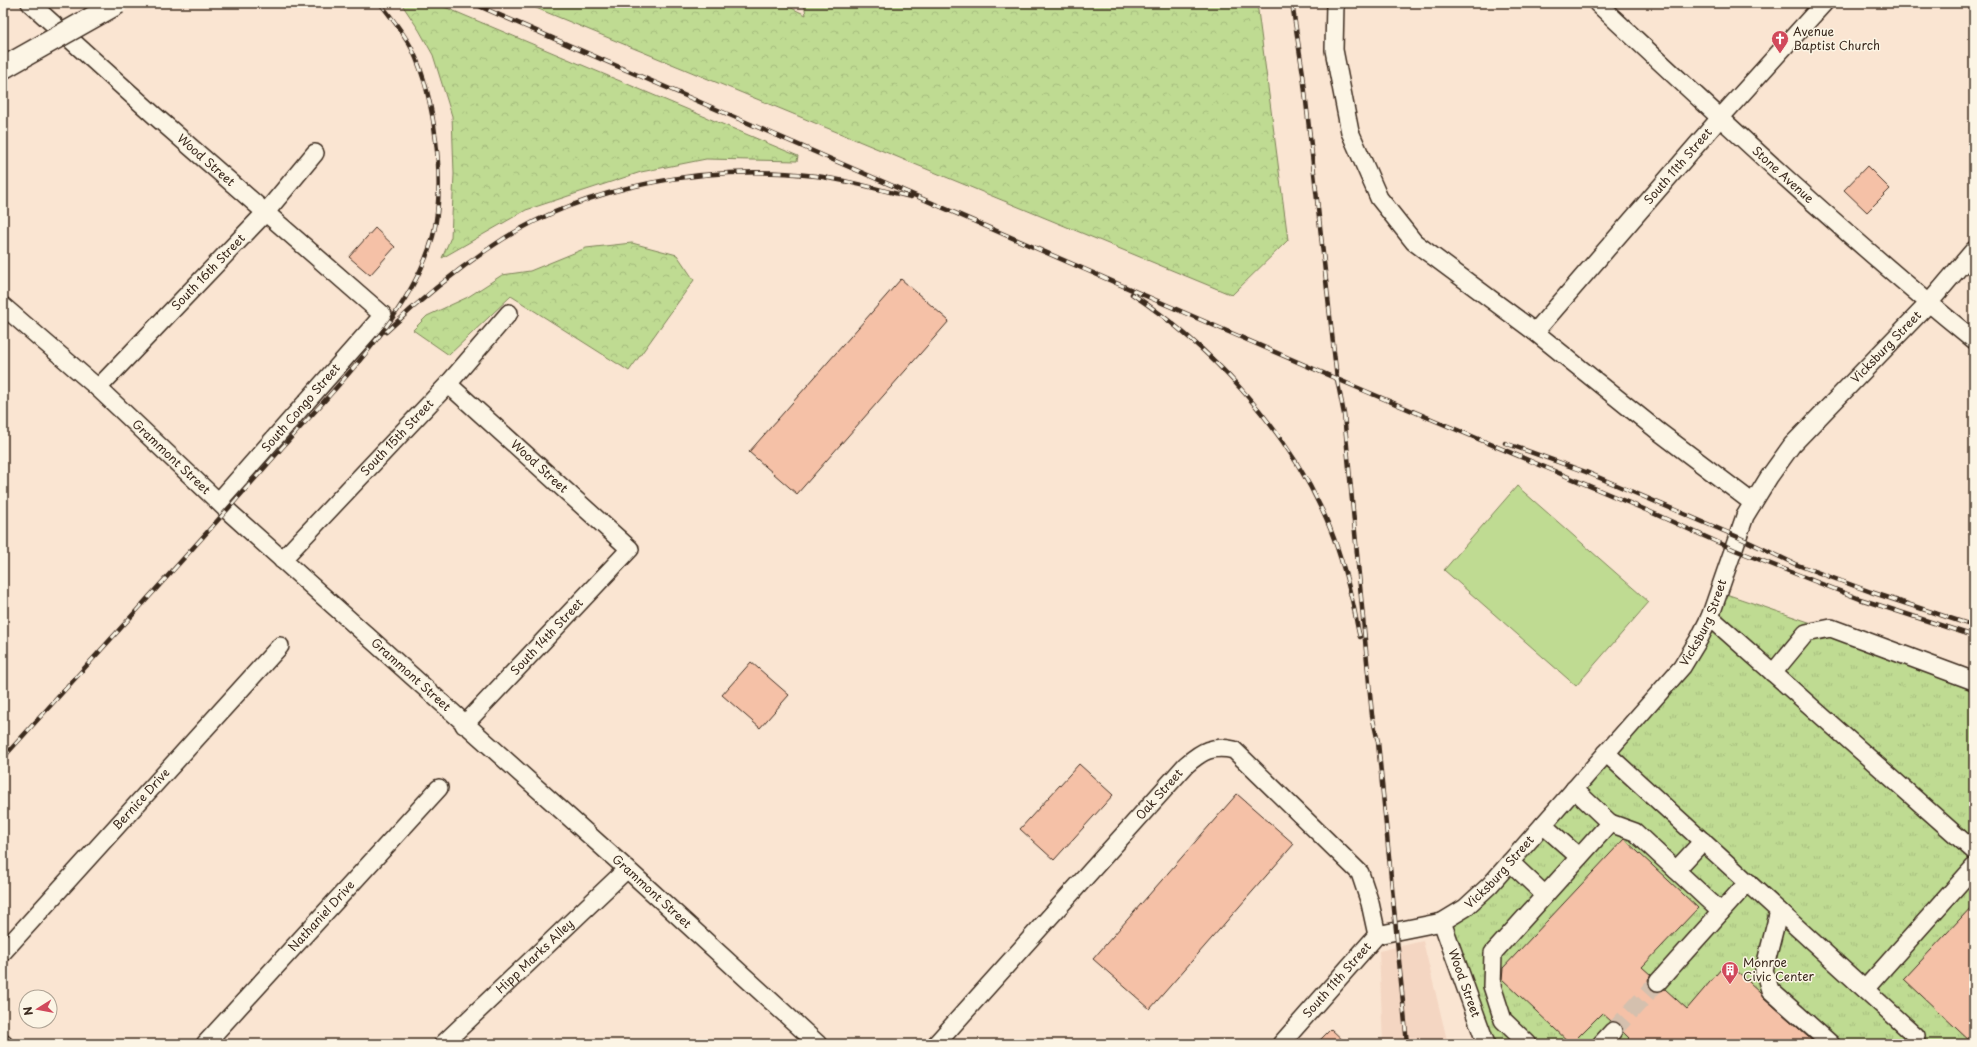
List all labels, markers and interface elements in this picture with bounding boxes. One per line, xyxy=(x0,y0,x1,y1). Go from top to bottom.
place label: Avenue Baptist Church xyxy=(1793,22,1880,54)
church icon: Avenue Baptist Church xyxy=(1770,29,1790,54)
street label: South 11th Street xyxy=(1639,123,1716,208)
street label: Wood Street xyxy=(174,129,240,190)
street label: Stone Avenue xyxy=(1748,141,1818,207)
street label: South 16th Street xyxy=(167,229,249,314)
street label: Vicksburg Street xyxy=(1846,306,1925,387)
street label: South Congo Street xyxy=(257,359,344,456)
street label: South 15th Street xyxy=(356,395,437,479)
street label: Grammont Street xyxy=(128,415,215,498)
street label: Wood Street xyxy=(507,435,572,497)
street label: Vicksburg Street xyxy=(1674,577,1730,669)
street label: South 14th Street xyxy=(506,594,587,679)
street label: Grammont Street xyxy=(367,633,456,715)
street label: Bernice Drive xyxy=(108,764,173,834)
street label: Oak Street xyxy=(1131,764,1187,823)
street label: Vicksburg Street xyxy=(1460,831,1538,912)
street label: Grammont Street xyxy=(609,850,696,932)
street label: Nathaniel Drive xyxy=(284,876,358,955)
street label: Hipp Marks Alley xyxy=(491,914,577,997)
street label: South 11th Street xyxy=(1298,937,1375,1022)
street label: Wood Street xyxy=(1444,946,1486,1020)
place label: Monroe Civic Center xyxy=(1743,953,1815,985)
building icon: Monroe Civic Center xyxy=(1720,960,1740,985)
north arrow xyxy=(18,989,58,1029)
text: N xyxy=(18,1005,37,1017)

